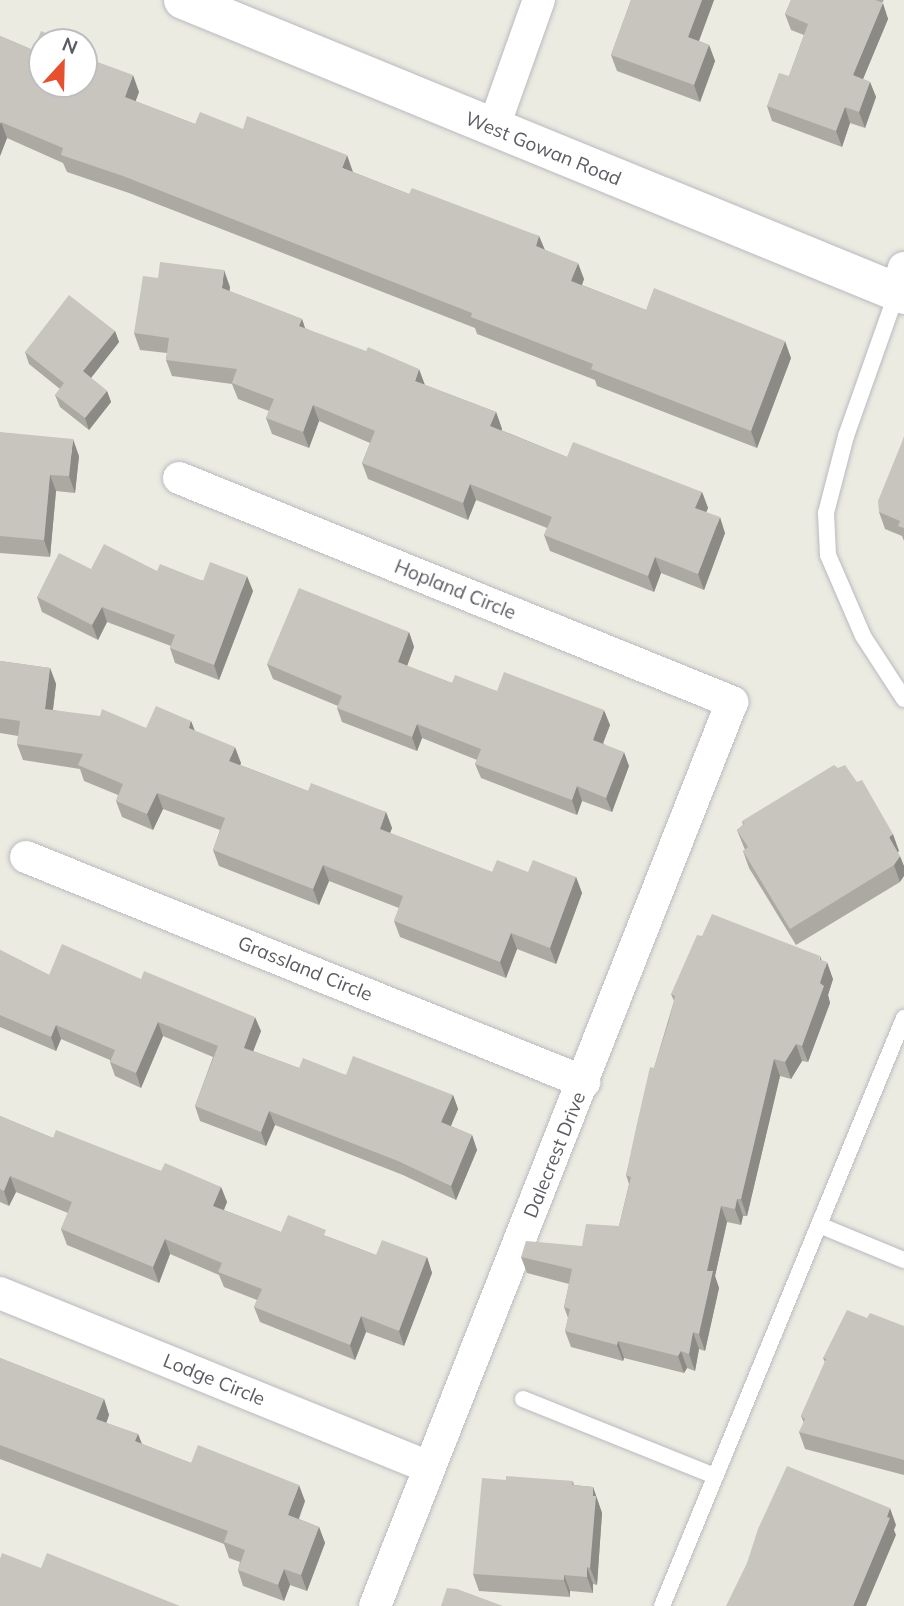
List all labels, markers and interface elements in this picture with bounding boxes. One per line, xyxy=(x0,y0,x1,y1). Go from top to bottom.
north arrow xyxy=(28,28,98,98)
text: N xyxy=(59,32,81,59)
street label: West Gowan Road xyxy=(462,107,624,191)
street label: Hopland Circle xyxy=(391,555,519,625)
street label: Grassland Circle xyxy=(234,932,376,1006)
street label: Dalecrest Drive xyxy=(519,1089,591,1221)
street label: Lodge Circle xyxy=(160,1349,268,1411)

